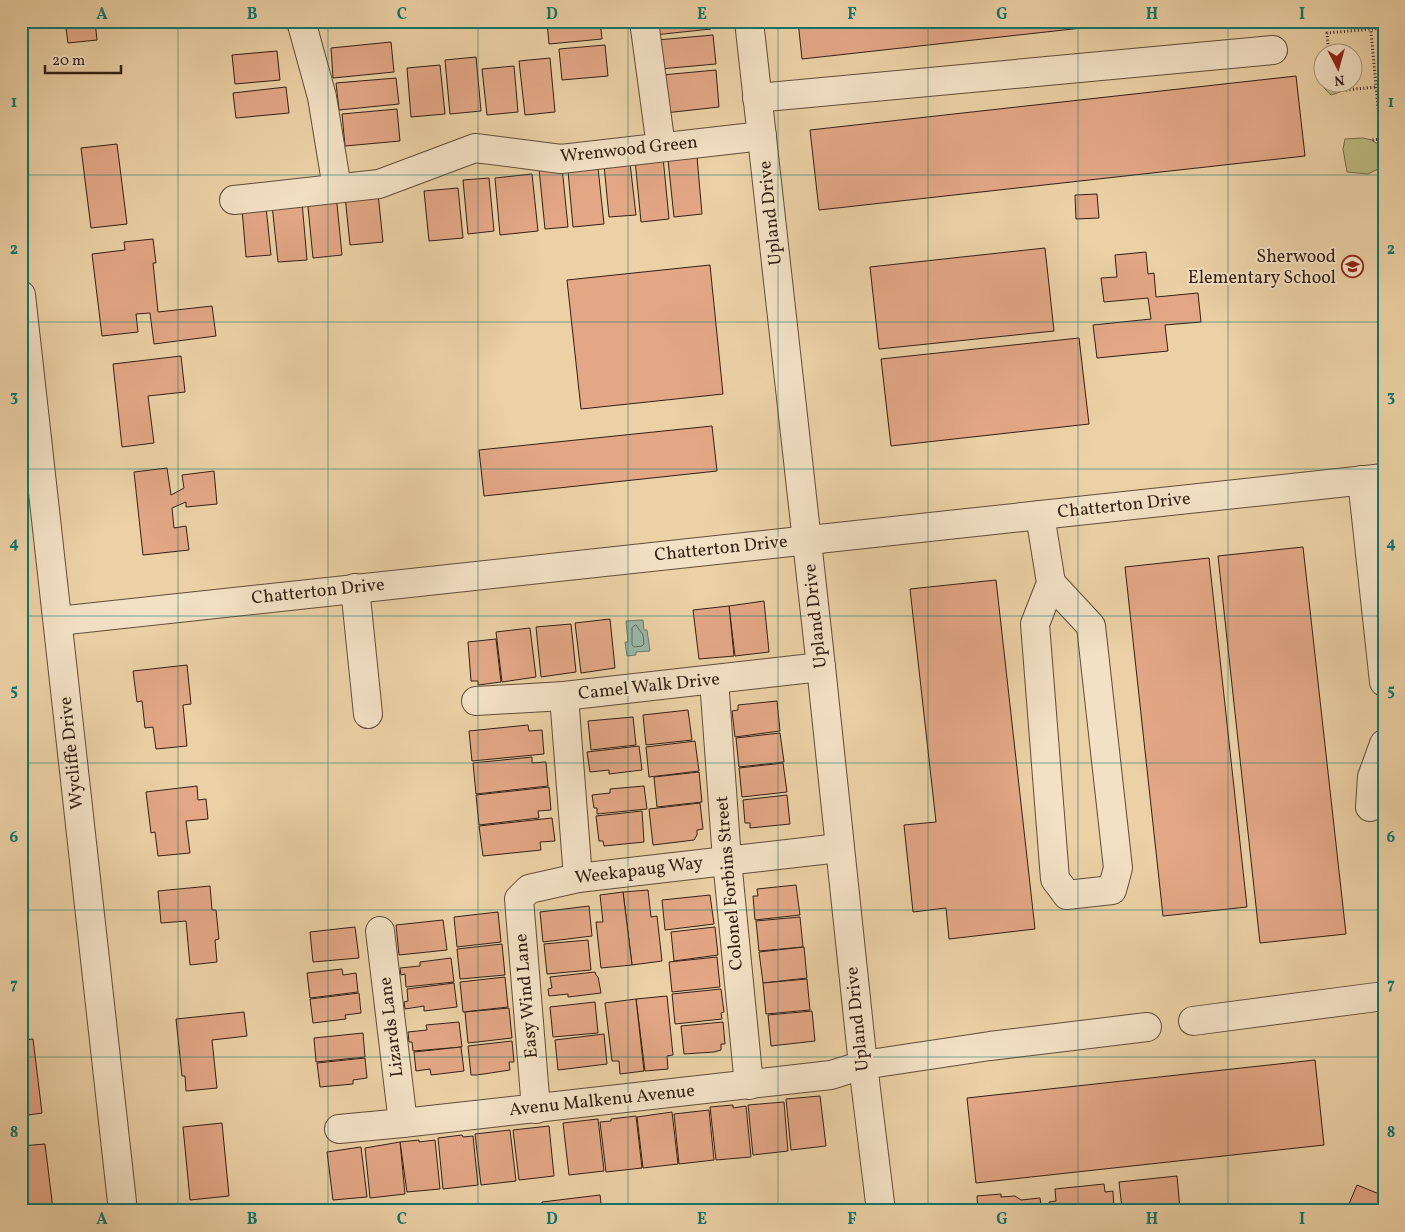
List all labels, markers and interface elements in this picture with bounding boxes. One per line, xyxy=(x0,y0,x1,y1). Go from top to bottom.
text: A xyxy=(96,4,108,26)
text: B xyxy=(247,4,258,26)
text: C xyxy=(397,4,407,26)
text: D xyxy=(546,4,558,26)
text: E xyxy=(697,4,707,26)
text: F xyxy=(847,4,857,26)
text: G xyxy=(996,4,1008,26)
text: H xyxy=(1146,4,1158,26)
text: I xyxy=(1299,4,1305,26)
scale bar xyxy=(45,42,121,74)
north arrow xyxy=(1312,42,1362,92)
text: 20 m xyxy=(52,51,85,72)
text: N xyxy=(1333,69,1345,89)
text: 1 xyxy=(11,92,17,114)
text: 1 xyxy=(1388,92,1394,114)
street label: Wrenwood Green xyxy=(559,130,699,170)
street label: Upland Drive xyxy=(753,159,789,267)
text: 2 xyxy=(10,239,18,261)
text: 2 xyxy=(1387,239,1395,261)
place label: Sherwood Elementary School xyxy=(1188,245,1336,291)
school or university icon: Sherwood Elementary School xyxy=(1340,255,1364,279)
text: 3 xyxy=(10,386,18,408)
text: 3 xyxy=(1387,386,1395,408)
street label: Chatterton Drive xyxy=(1056,487,1192,525)
street label: Chatterton Drive xyxy=(653,530,789,568)
text: 4 xyxy=(9,533,19,555)
text: 4 xyxy=(1386,533,1396,555)
street label: Upland Drive xyxy=(798,562,834,670)
street label: Chatterton Drive xyxy=(250,573,386,611)
street label: Camel Walk Drive xyxy=(577,667,721,707)
text: 5 xyxy=(10,680,18,702)
text: 5 xyxy=(1387,680,1395,702)
street label: Wycliffe Drive xyxy=(54,695,90,811)
street label: Colonel Forbins Street xyxy=(710,795,750,971)
text: 6 xyxy=(10,827,19,849)
text: 6 xyxy=(1387,827,1396,849)
street label: Weekapaug Way xyxy=(573,851,705,891)
street label: Easy Wind Lane xyxy=(509,933,545,1059)
street label: Upland Drive xyxy=(840,965,876,1073)
text: 7 xyxy=(10,974,18,996)
text: 7 xyxy=(1387,974,1395,996)
street label: Lizards Lane xyxy=(373,975,411,1079)
street label: Avenu Malkenu Avenue xyxy=(508,1079,696,1123)
text: 8 xyxy=(10,1122,18,1144)
text: 8 xyxy=(1387,1122,1395,1144)
text: A xyxy=(96,1209,108,1231)
text: B xyxy=(247,1209,258,1231)
text: C xyxy=(397,1209,407,1231)
text: D xyxy=(546,1209,558,1231)
text: E xyxy=(697,1209,707,1231)
text: F xyxy=(847,1209,857,1231)
text: G xyxy=(996,1209,1008,1231)
text: H xyxy=(1146,1209,1158,1231)
text: I xyxy=(1299,1209,1305,1231)

